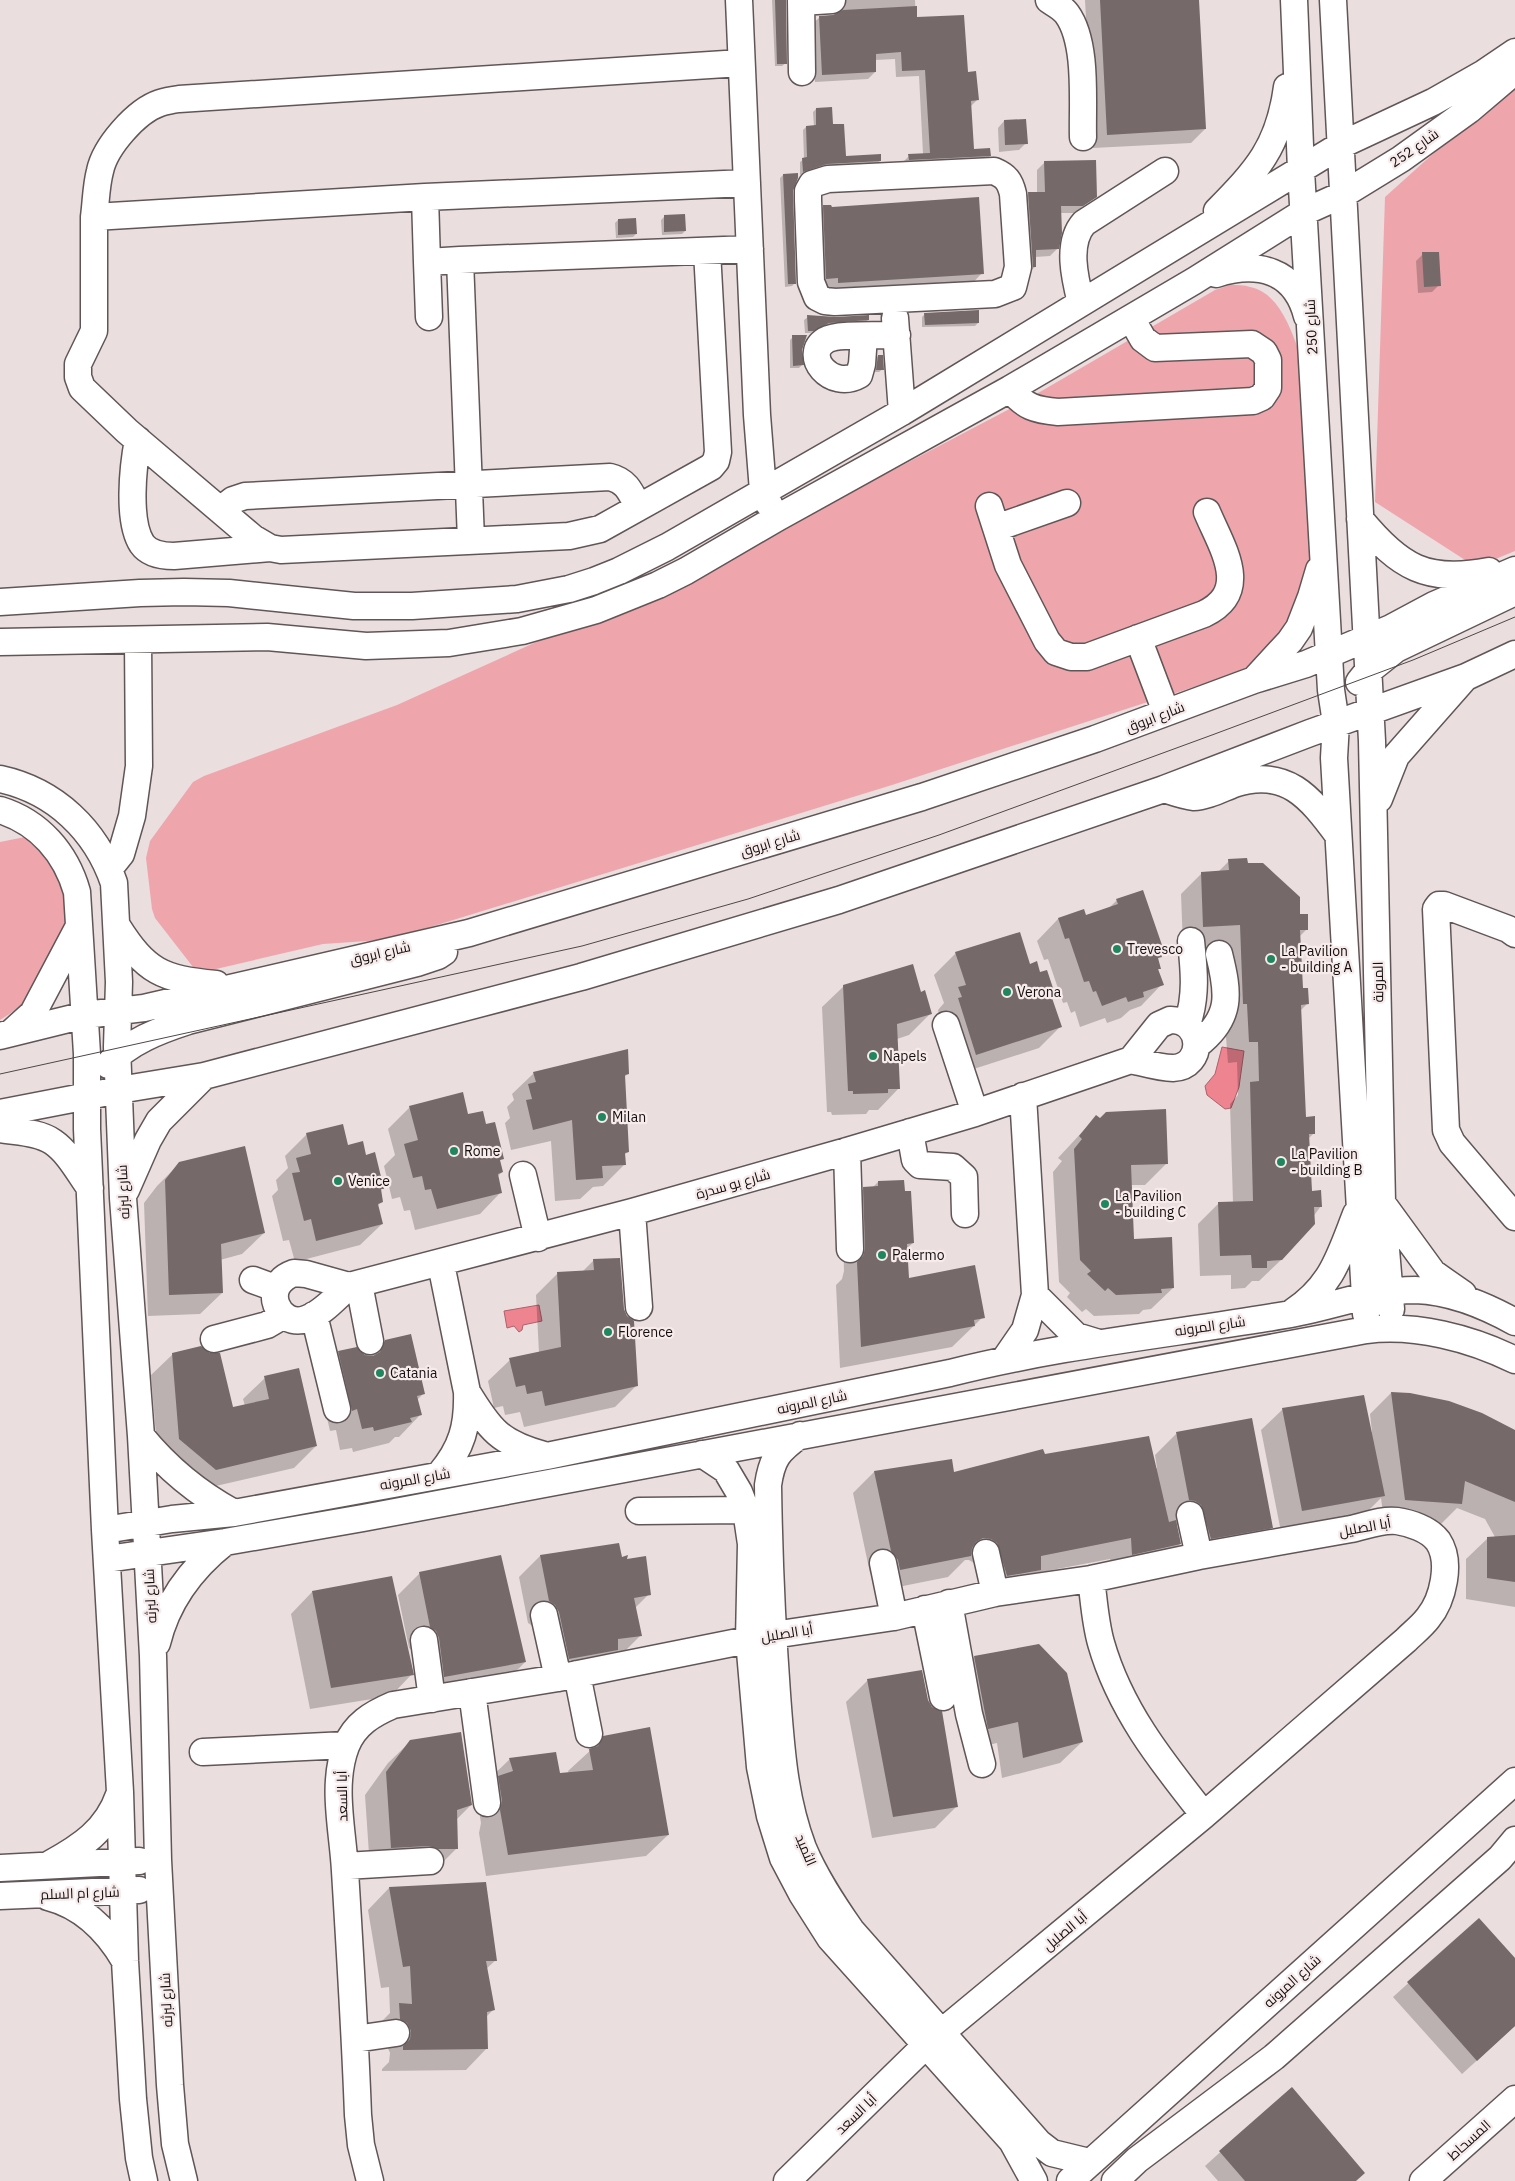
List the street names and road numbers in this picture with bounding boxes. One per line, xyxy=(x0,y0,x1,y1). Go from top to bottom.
street label: شارع 252 xyxy=(1386,125,1442,171)
street label: شارع 250 xyxy=(1301,299,1321,355)
street label: شارع ابروق xyxy=(1123,698,1187,736)
street label: شارع ابروق xyxy=(738,825,802,861)
street label: شارع ابروق xyxy=(348,937,412,969)
street label: المرونة xyxy=(1369,961,1387,1003)
street label: شارع لبرثه xyxy=(113,1164,133,1220)
street label: شارع بو سدرة xyxy=(694,1165,772,1203)
street label: شارع المرونه xyxy=(1174,1312,1246,1340)
street label: شارع المرونه xyxy=(775,1386,849,1418)
street label: شارع المرونه xyxy=(378,1464,452,1494)
street label: أبا الصليل xyxy=(1337,1514,1393,1540)
street label: شارع لبرثه xyxy=(140,1568,160,1624)
street label: أبا الصليل xyxy=(760,1620,815,1646)
street label: أبا السعد xyxy=(333,1770,351,1822)
street label: الثميد xyxy=(791,1831,821,1869)
street label: شارع ام السلم xyxy=(40,1883,120,1904)
street label: أبا الصليل xyxy=(1039,1907,1091,1955)
street label: شارع المرونه xyxy=(1260,1951,1324,2011)
street label: شارع لبرثه xyxy=(156,1972,176,2028)
street label: أبا السعد xyxy=(831,2090,881,2138)
street label: المسحاط xyxy=(1444,2116,1494,2164)

